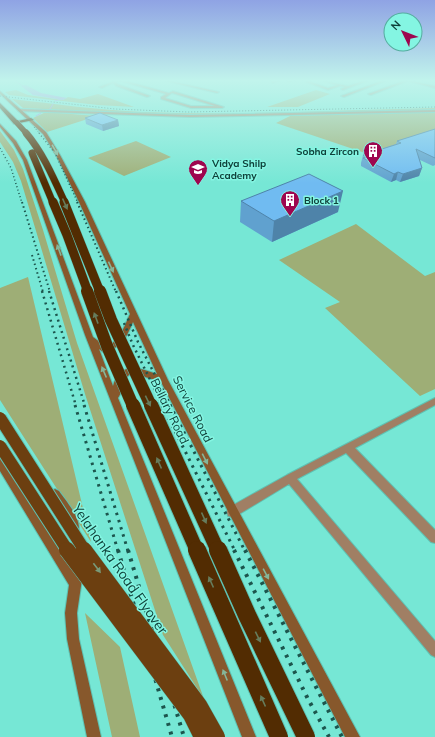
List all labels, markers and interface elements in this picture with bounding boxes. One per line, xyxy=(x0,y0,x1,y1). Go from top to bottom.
north arrow xyxy=(383,12,423,52)
text: N xyxy=(388,17,404,33)
building icon: Sobha Zircon xyxy=(362,140,384,168)
one-way arrow xyxy=(52,144,59,156)
place label: Sobha Zircon xyxy=(296,145,359,158)
place label: Vidya Shilp Academy xyxy=(211,157,266,182)
school or university icon: Vidya Shilp Academy xyxy=(187,158,209,186)
building icon: Block 1 xyxy=(279,189,301,217)
place label: Block 1 xyxy=(304,194,339,207)
one-way arrow xyxy=(63,198,69,210)
one-way arrow xyxy=(56,243,62,255)
one-way arrow xyxy=(109,262,115,274)
one-way arrow xyxy=(93,312,99,324)
one-way arrow xyxy=(101,365,107,377)
street label: Service Road xyxy=(170,373,216,445)
street label: Bellary Road xyxy=(148,376,192,446)
one-way arrow xyxy=(145,395,151,407)
one-way arrow xyxy=(202,454,209,465)
one-way arrow xyxy=(156,457,162,469)
street label: Yelahanka Road Flyover xyxy=(68,499,172,638)
one-way arrow xyxy=(201,513,207,524)
one-way arrow xyxy=(93,563,101,573)
one-way arrow xyxy=(263,569,269,580)
one-way arrow xyxy=(208,577,214,588)
one-way arrow xyxy=(255,631,261,642)
one-way arrow xyxy=(221,668,227,680)
one-way arrow xyxy=(260,696,266,707)

